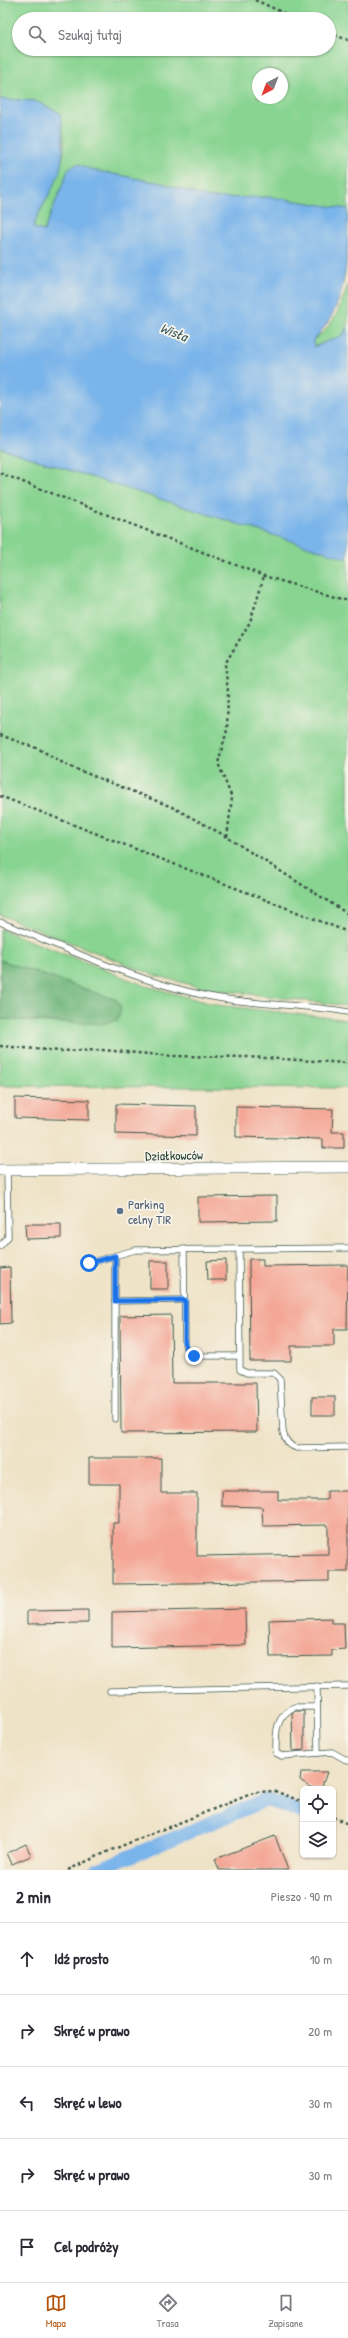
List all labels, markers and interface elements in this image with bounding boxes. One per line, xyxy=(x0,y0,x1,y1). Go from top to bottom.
search box xyxy=(12,12,336,56)
icon: search xyxy=(26,23,48,45)
text: Szukaj tutaj xyxy=(58,24,122,45)
north arrow xyxy=(252,68,288,104)
water label: Wisła xyxy=(158,317,192,346)
street label: Działkowców xyxy=(145,1145,203,1165)
place label: Parking celny TIR xyxy=(128,1195,171,1228)
marker: Parking celny TIR xyxy=(115,1206,125,1216)
route start xyxy=(80,1254,98,1272)
route end xyxy=(185,1347,203,1365)
map controls xyxy=(300,1786,336,1858)
button: locate xyxy=(300,1786,336,1822)
button: layers xyxy=(300,1822,336,1858)
text: 2 min xyxy=(16,1885,51,1908)
text: Pieszo · 90 m xyxy=(271,1887,332,1905)
icon: ahead xyxy=(16,1948,38,1970)
text: Idź prosto xyxy=(54,1948,108,1969)
text: 10 m xyxy=(310,1950,332,1968)
icon: right xyxy=(16,2020,38,2042)
text: Skręć w prawo xyxy=(54,2020,130,2041)
text: 20 m xyxy=(308,2022,332,2040)
icon: left xyxy=(16,2092,38,2114)
text: Skręć w lewo xyxy=(54,2092,121,2113)
text: 30 m xyxy=(309,2094,332,2112)
icon: right xyxy=(16,2164,38,2186)
text: Skręć w prawo xyxy=(54,2164,130,2185)
text: 30 m xyxy=(309,2166,332,2184)
icon: arrive xyxy=(16,2236,38,2258)
text: Cel podróży xyxy=(54,2236,119,2257)
tab: Mapa xyxy=(45,2292,67,2330)
tab: Trasa xyxy=(156,2292,179,2330)
tab: Zapisane xyxy=(268,2292,303,2330)

